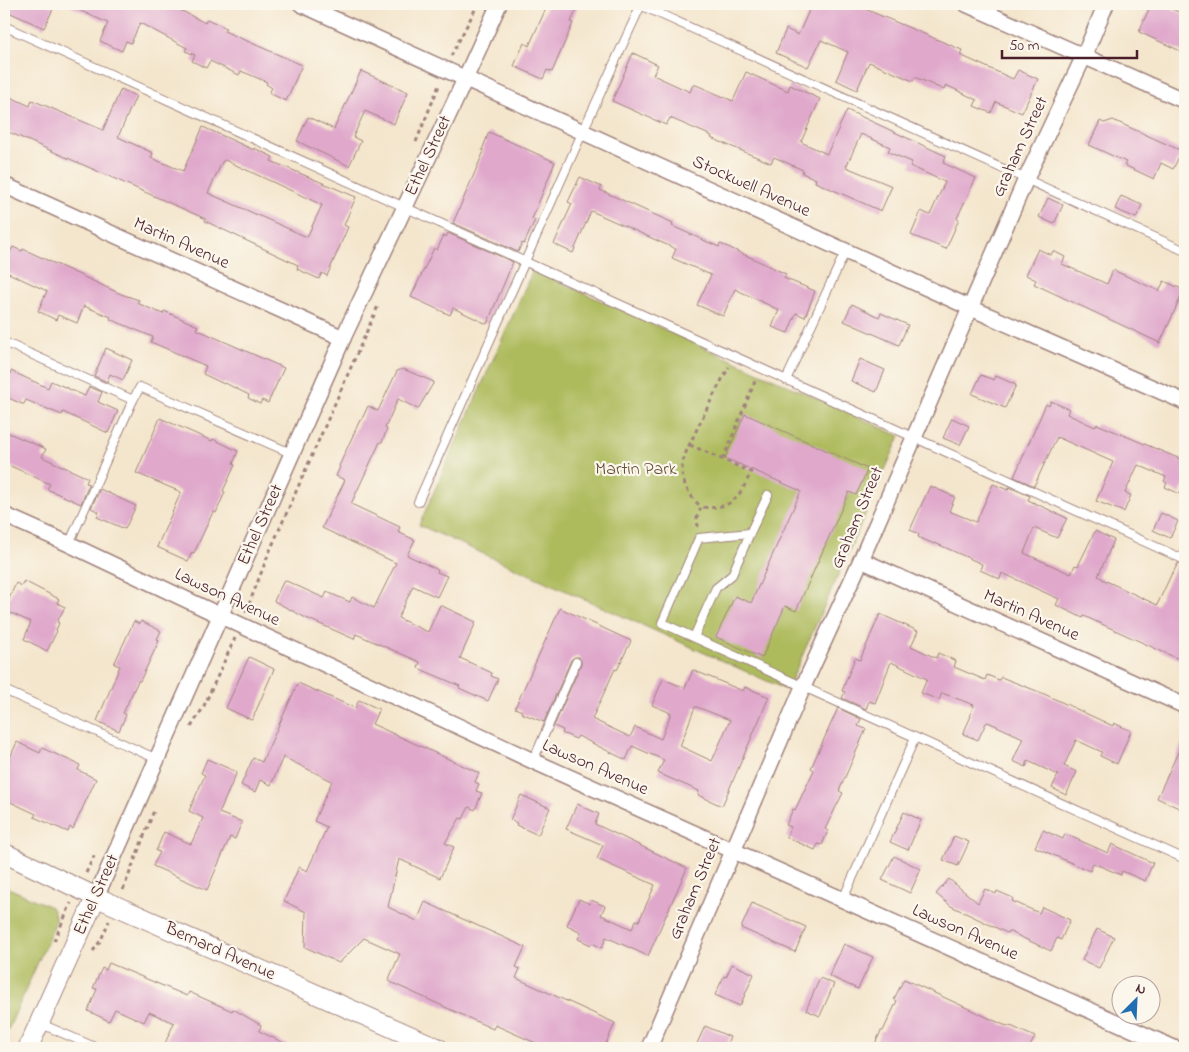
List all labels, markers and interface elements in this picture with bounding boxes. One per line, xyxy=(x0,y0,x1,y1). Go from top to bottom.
scale bar xyxy=(1002,28,1136,60)
text: 50 m xyxy=(1009,35,1040,57)
street label: Graham Street xyxy=(986,92,1056,202)
street label: Ethel Street xyxy=(399,111,459,201)
street label: Stockwell Avenue xyxy=(688,149,815,225)
street label: Martin Avenue xyxy=(129,211,234,277)
park label: Martin Park xyxy=(595,457,677,483)
street label: Graham Street xyxy=(825,463,891,573)
street label: Ethel Street xyxy=(232,480,290,570)
street label: Lawson Avenue xyxy=(170,562,285,634)
street label: Martin Avenue xyxy=(979,583,1084,649)
street label: Lawson Avenue xyxy=(538,733,653,803)
street label: Graham Street xyxy=(663,834,729,944)
street label: Ethel Street xyxy=(68,850,126,940)
street label: Lawson Avenue xyxy=(908,898,1023,968)
street label: Bernard Avenue xyxy=(160,916,280,988)
north arrow xyxy=(1112,974,1162,1024)
text: N xyxy=(1132,978,1149,1001)

